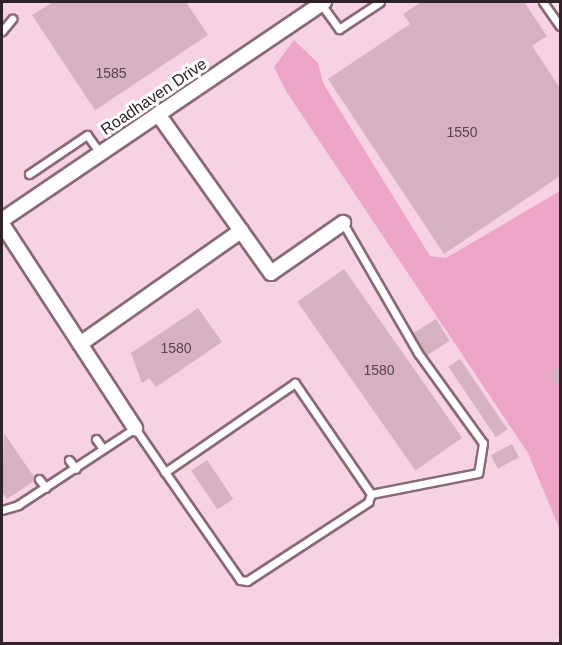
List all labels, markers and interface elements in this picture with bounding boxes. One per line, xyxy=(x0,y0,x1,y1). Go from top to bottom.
street label: Roadhaven Drive xyxy=(97,54,211,140)
house number: 1585 xyxy=(95,65,127,81)
house number: 1550 xyxy=(446,124,478,140)
house number: 1580 xyxy=(160,340,192,356)
house number: 1580 xyxy=(363,362,395,378)

